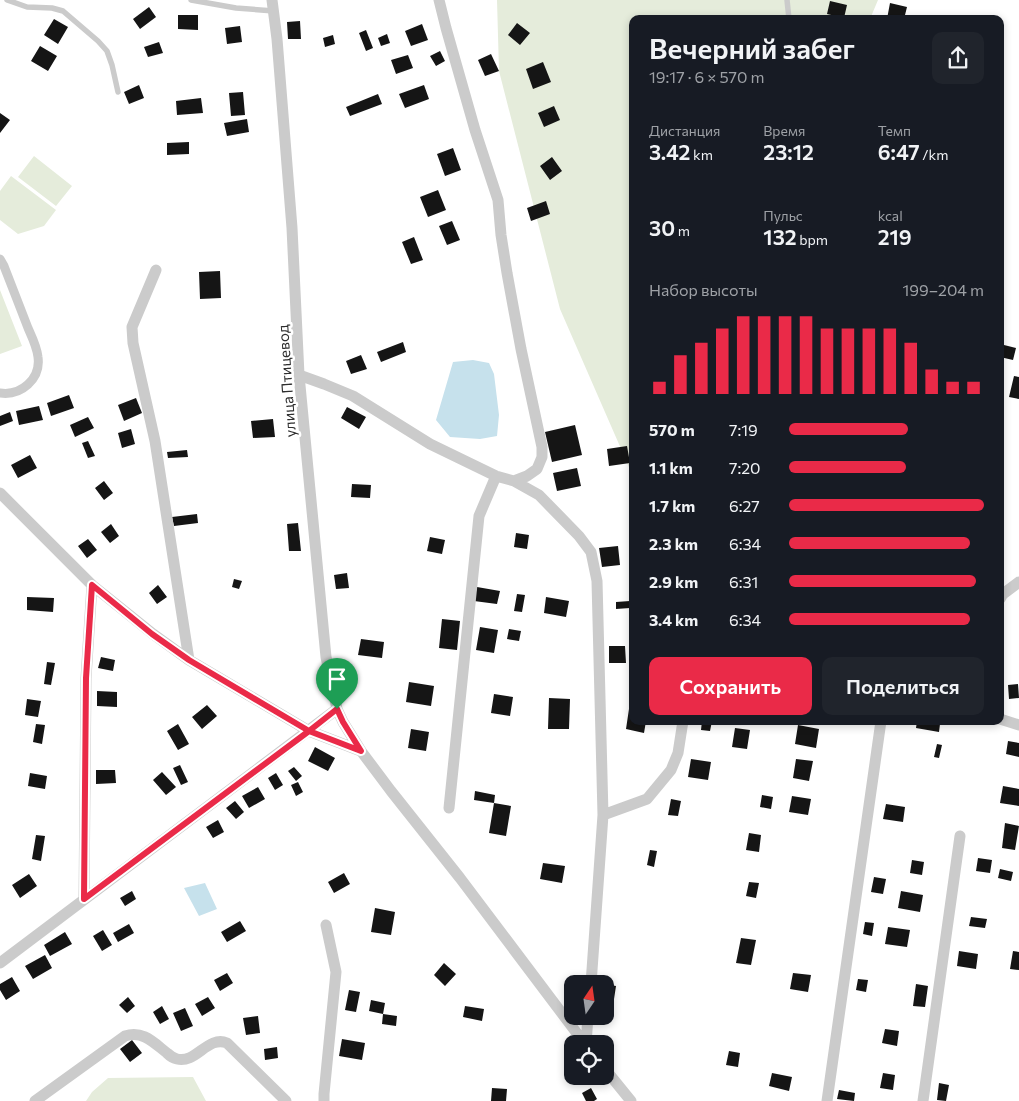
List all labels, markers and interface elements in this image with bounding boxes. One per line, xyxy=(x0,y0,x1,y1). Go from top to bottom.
text: Вечерний забег xyxy=(649,31,855,65)
button: share xyxy=(932,32,984,84)
text: 19:17 · 6 × 570 m xyxy=(649,67,764,86)
text: Дистанция xyxy=(649,122,720,139)
text: Время xyxy=(763,122,805,139)
text: Темп xyxy=(878,122,911,139)
text: 3.42 xyxy=(649,139,690,164)
text: 23:12 xyxy=(763,139,814,164)
text: 6:47 xyxy=(878,139,920,164)
text: km xyxy=(690,146,713,163)
text: /km xyxy=(920,146,948,163)
text: Пульс xyxy=(763,207,803,224)
text: kcal xyxy=(878,207,903,224)
text: 30 xyxy=(649,215,675,240)
text: m xyxy=(675,222,690,239)
text: 132 xyxy=(763,224,797,249)
text: 219 xyxy=(878,224,912,249)
text: bpm xyxy=(797,231,828,248)
text: Набор высоты xyxy=(649,280,758,299)
text: 199–204 m xyxy=(902,280,984,299)
street label: улица Птицевод xyxy=(273,324,299,438)
text: 570 m xyxy=(649,420,695,439)
text: 7:19 xyxy=(729,420,758,439)
text: 1.1 km xyxy=(649,458,693,477)
text: 7:20 xyxy=(729,458,761,477)
text: 1.7 km xyxy=(649,496,695,515)
text: 6:27 xyxy=(729,496,760,515)
text: 2.3 km xyxy=(649,534,698,553)
text: 6:34 xyxy=(729,534,761,553)
text: 2.9 km xyxy=(649,572,698,591)
text: 6:31 xyxy=(729,572,758,591)
text: 3.4 km xyxy=(649,610,698,629)
text: 6:34 xyxy=(729,610,761,629)
button: Сохранить xyxy=(649,657,812,715)
button: Поделиться xyxy=(822,657,984,715)
pin xyxy=(316,658,358,709)
icon: arrive xyxy=(323,665,351,693)
north arrow xyxy=(564,975,614,1025)
map controls xyxy=(564,975,614,1085)
button: locate xyxy=(564,1035,614,1085)

